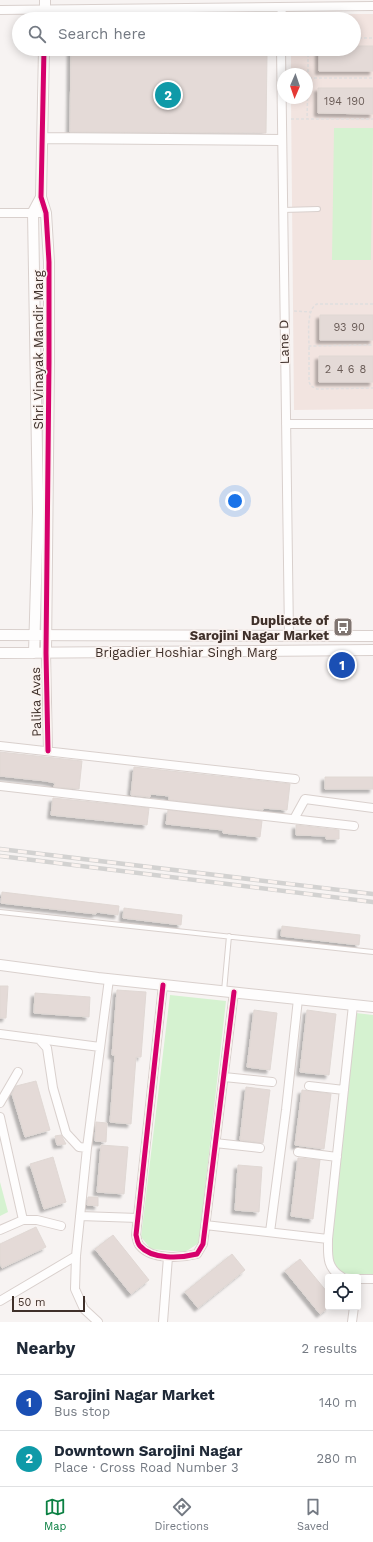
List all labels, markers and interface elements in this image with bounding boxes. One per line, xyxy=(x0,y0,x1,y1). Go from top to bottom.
search box xyxy=(12,12,361,56)
icon: search xyxy=(26,23,48,45)
text: Search here xyxy=(58,25,146,43)
north arrow xyxy=(277,68,313,104)
pin: 2 xyxy=(155,80,181,110)
house number: 194 xyxy=(324,95,342,108)
house number: 190 xyxy=(347,95,365,108)
street label: Shri Vinayak Mandir Marg xyxy=(31,270,46,430)
street label: Lane D xyxy=(276,320,292,364)
house number: 93 xyxy=(334,321,346,334)
house number: 90 xyxy=(351,321,365,334)
house number: 2 xyxy=(325,363,331,376)
house number: 4 xyxy=(337,363,344,376)
house number: 6 xyxy=(348,363,355,376)
house number: 8 xyxy=(360,363,367,376)
your location xyxy=(225,491,245,511)
place label: Duplicate of Sarojini Nagar Market xyxy=(190,613,330,643)
bus stop icon: Duplicate of Sarojini Nagar Market xyxy=(332,616,354,638)
street label: Brigadier Hoshiar Singh Marg xyxy=(95,645,277,660)
pin: 1 xyxy=(329,650,355,680)
street label: Palika Avas xyxy=(28,667,44,737)
map controls xyxy=(325,1274,361,1310)
button: locate xyxy=(325,1274,361,1310)
scale bar xyxy=(12,1294,85,1313)
text: 50 m xyxy=(18,1296,45,1309)
text: Nearby xyxy=(16,1338,75,1358)
text: 2 results xyxy=(302,1341,357,1356)
text: Sarojini Nagar Market xyxy=(54,1386,215,1404)
text: 1 xyxy=(26,1395,32,1410)
text: 140 m xyxy=(319,1395,357,1410)
text: Bus stop xyxy=(54,1404,110,1419)
text: Downtown Sarojini Nagar xyxy=(54,1442,242,1460)
text: 2 xyxy=(25,1451,33,1466)
text: 280 m xyxy=(317,1451,357,1466)
text: Place · Cross Road Number 3 xyxy=(54,1460,238,1475)
tab: Map xyxy=(44,1496,66,1533)
tab: Directions xyxy=(155,1496,209,1533)
tab: Saved xyxy=(297,1496,329,1533)

